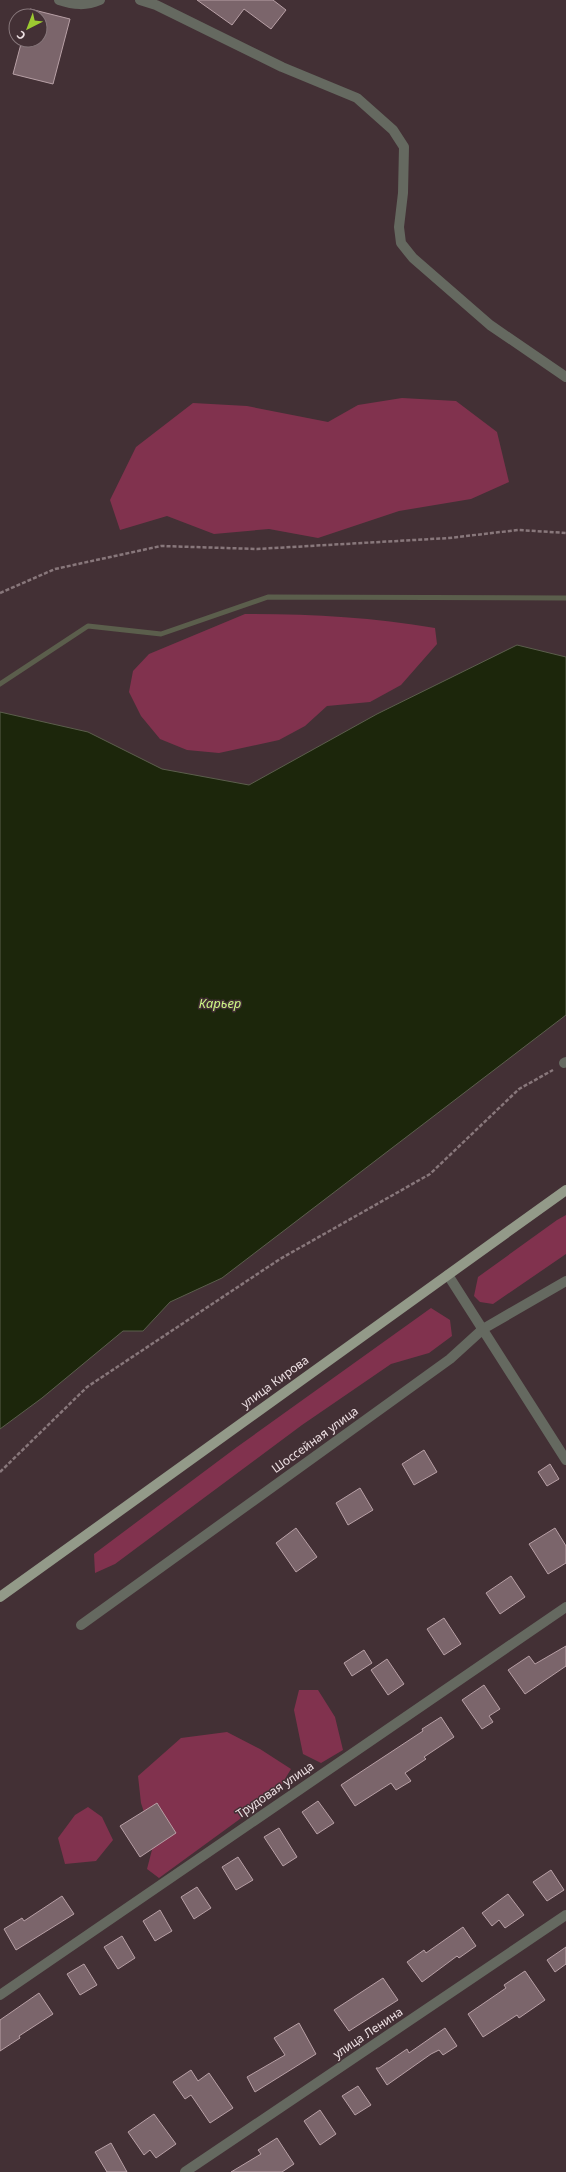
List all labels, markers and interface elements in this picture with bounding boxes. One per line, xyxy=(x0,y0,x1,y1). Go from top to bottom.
north arrow xyxy=(8,8,48,48)
text: С xyxy=(13,28,29,44)
water label: Карьер xyxy=(199,994,241,1012)
street label: улица Кирова xyxy=(237,1351,312,1412)
street label: Шоссейная улица xyxy=(268,1402,361,1477)
street label: Трудовая улица xyxy=(232,1757,317,1822)
street label: улица Ленина xyxy=(329,2003,406,2062)

